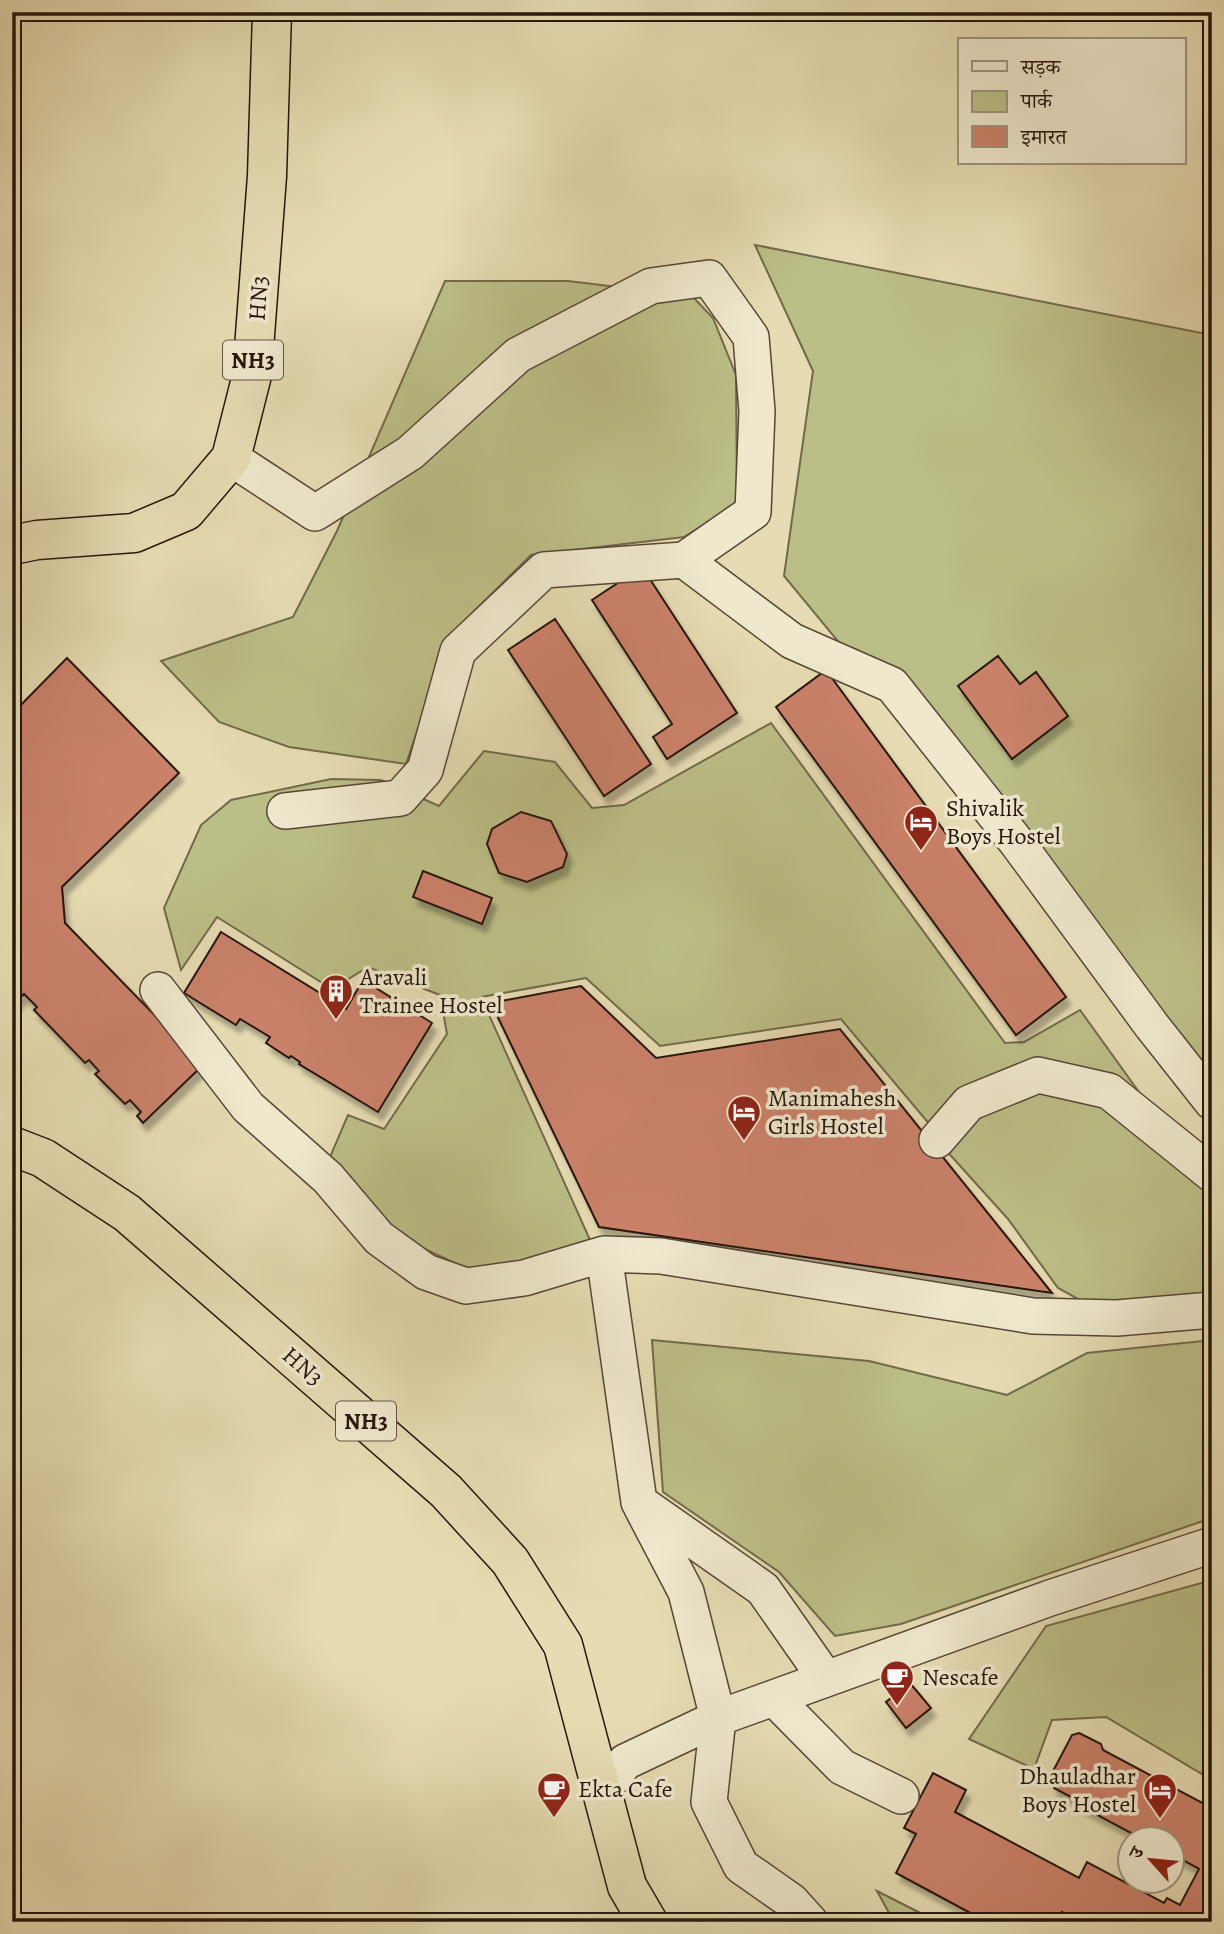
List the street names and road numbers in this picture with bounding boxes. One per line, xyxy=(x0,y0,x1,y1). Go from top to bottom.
street label: HN3 xyxy=(240,274,276,322)
road number: NH3 xyxy=(223,340,283,380)
street label: HN3 xyxy=(275,1339,331,1393)
road number: NH3 xyxy=(336,1402,396,1440)

